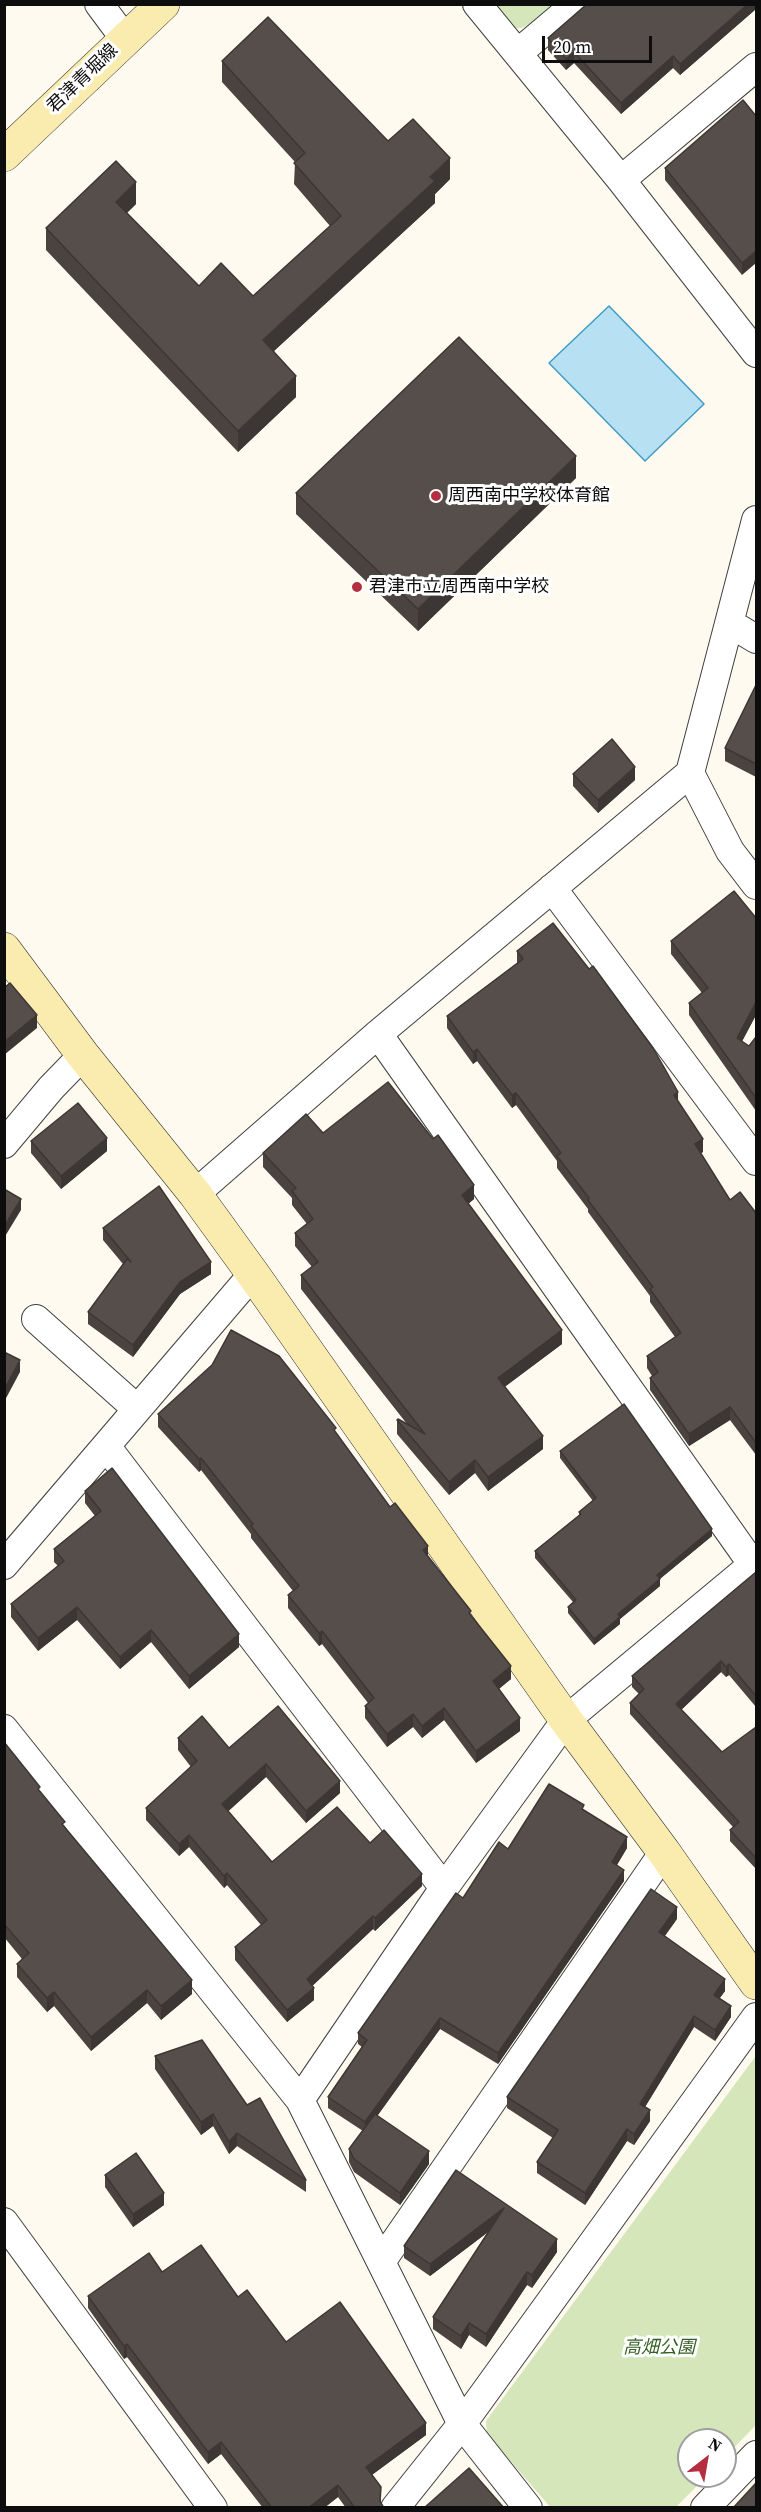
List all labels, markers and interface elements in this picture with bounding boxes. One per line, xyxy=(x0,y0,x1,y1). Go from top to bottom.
scale bar xyxy=(545,24,654,62)
text: 20 m xyxy=(553,34,591,59)
street label: 君津青堀線 xyxy=(43,40,123,118)
place label: 周西南中学校体育館 xyxy=(448,485,610,507)
marker: 周西南中学校体育館 xyxy=(429,489,443,503)
place label: 君津市立周西南中学校 xyxy=(369,576,549,598)
marker: 君津市立周西南中学校 xyxy=(350,580,364,594)
park label: 高畑公園 xyxy=(623,2337,695,2359)
north arrow xyxy=(677,2428,737,2488)
text: N xyxy=(705,2432,726,2457)

